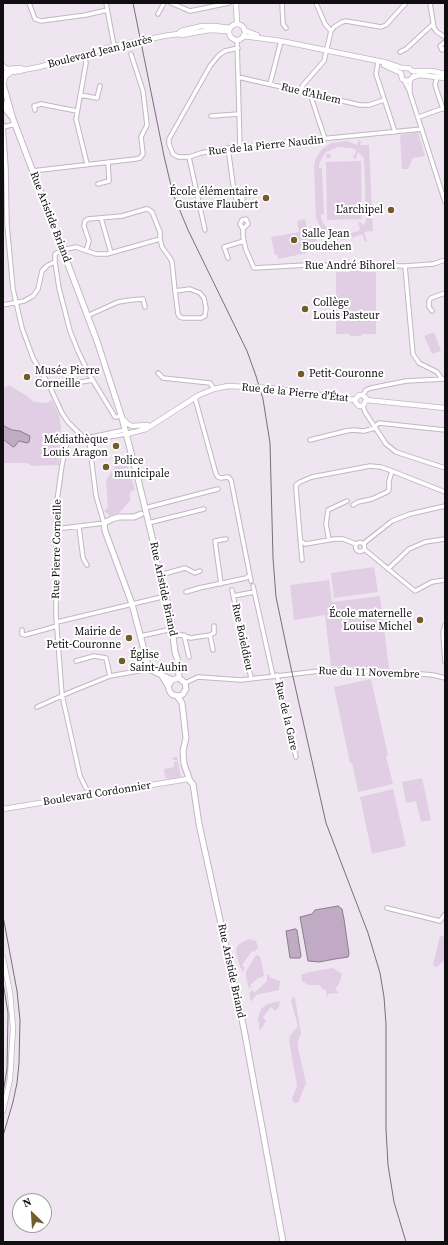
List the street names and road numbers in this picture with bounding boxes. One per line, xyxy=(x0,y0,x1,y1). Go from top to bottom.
street label: Boulevard Jean Jaurès xyxy=(46,33,154,71)
street label: Rue d'Ahlem xyxy=(280,81,342,107)
street label: Rue de la Pierre Naudin xyxy=(208,133,324,159)
street label: Rue Aristide Briand xyxy=(27,170,73,264)
street label: Rue André Bihorel xyxy=(305,259,395,273)
street label: Rue de la Pierre d'État xyxy=(241,381,349,405)
street label: Rue Pierre Corneille xyxy=(50,499,64,599)
street label: Rue Aristide Briand xyxy=(147,541,179,637)
street label: Rue Boieldieu xyxy=(228,602,256,672)
street label: Rue du 11 Novembre xyxy=(318,665,420,681)
street label: Rue de la Gare xyxy=(272,680,300,752)
street label: Boulevard Cordonnier xyxy=(42,779,152,809)
street label: Rue Aristide Briand xyxy=(215,923,247,1019)

